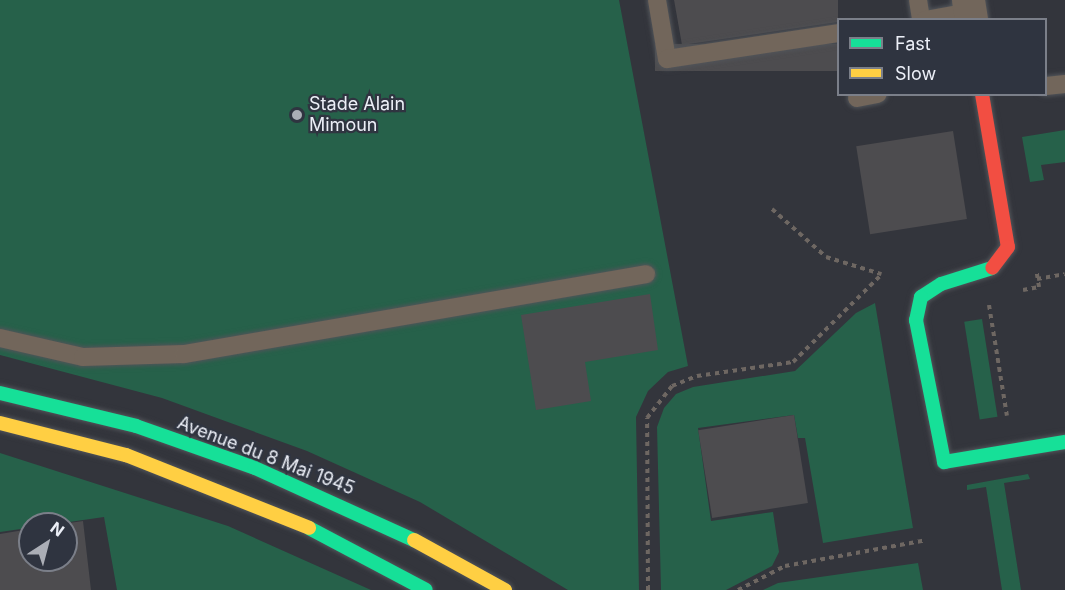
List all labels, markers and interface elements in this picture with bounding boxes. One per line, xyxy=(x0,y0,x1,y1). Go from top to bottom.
legend xyxy=(837,18,1047,96)
text: Fast xyxy=(895,33,931,54)
text: Slow xyxy=(895,63,936,84)
place label: Stade Alain Mimoun xyxy=(309,94,405,136)
marker: Stade Alain Mimoun xyxy=(290,108,304,122)
street label: Avenue du 8 Mai 1945 xyxy=(174,412,358,500)
north arrow xyxy=(18,512,78,572)
text: N xyxy=(47,517,68,541)

